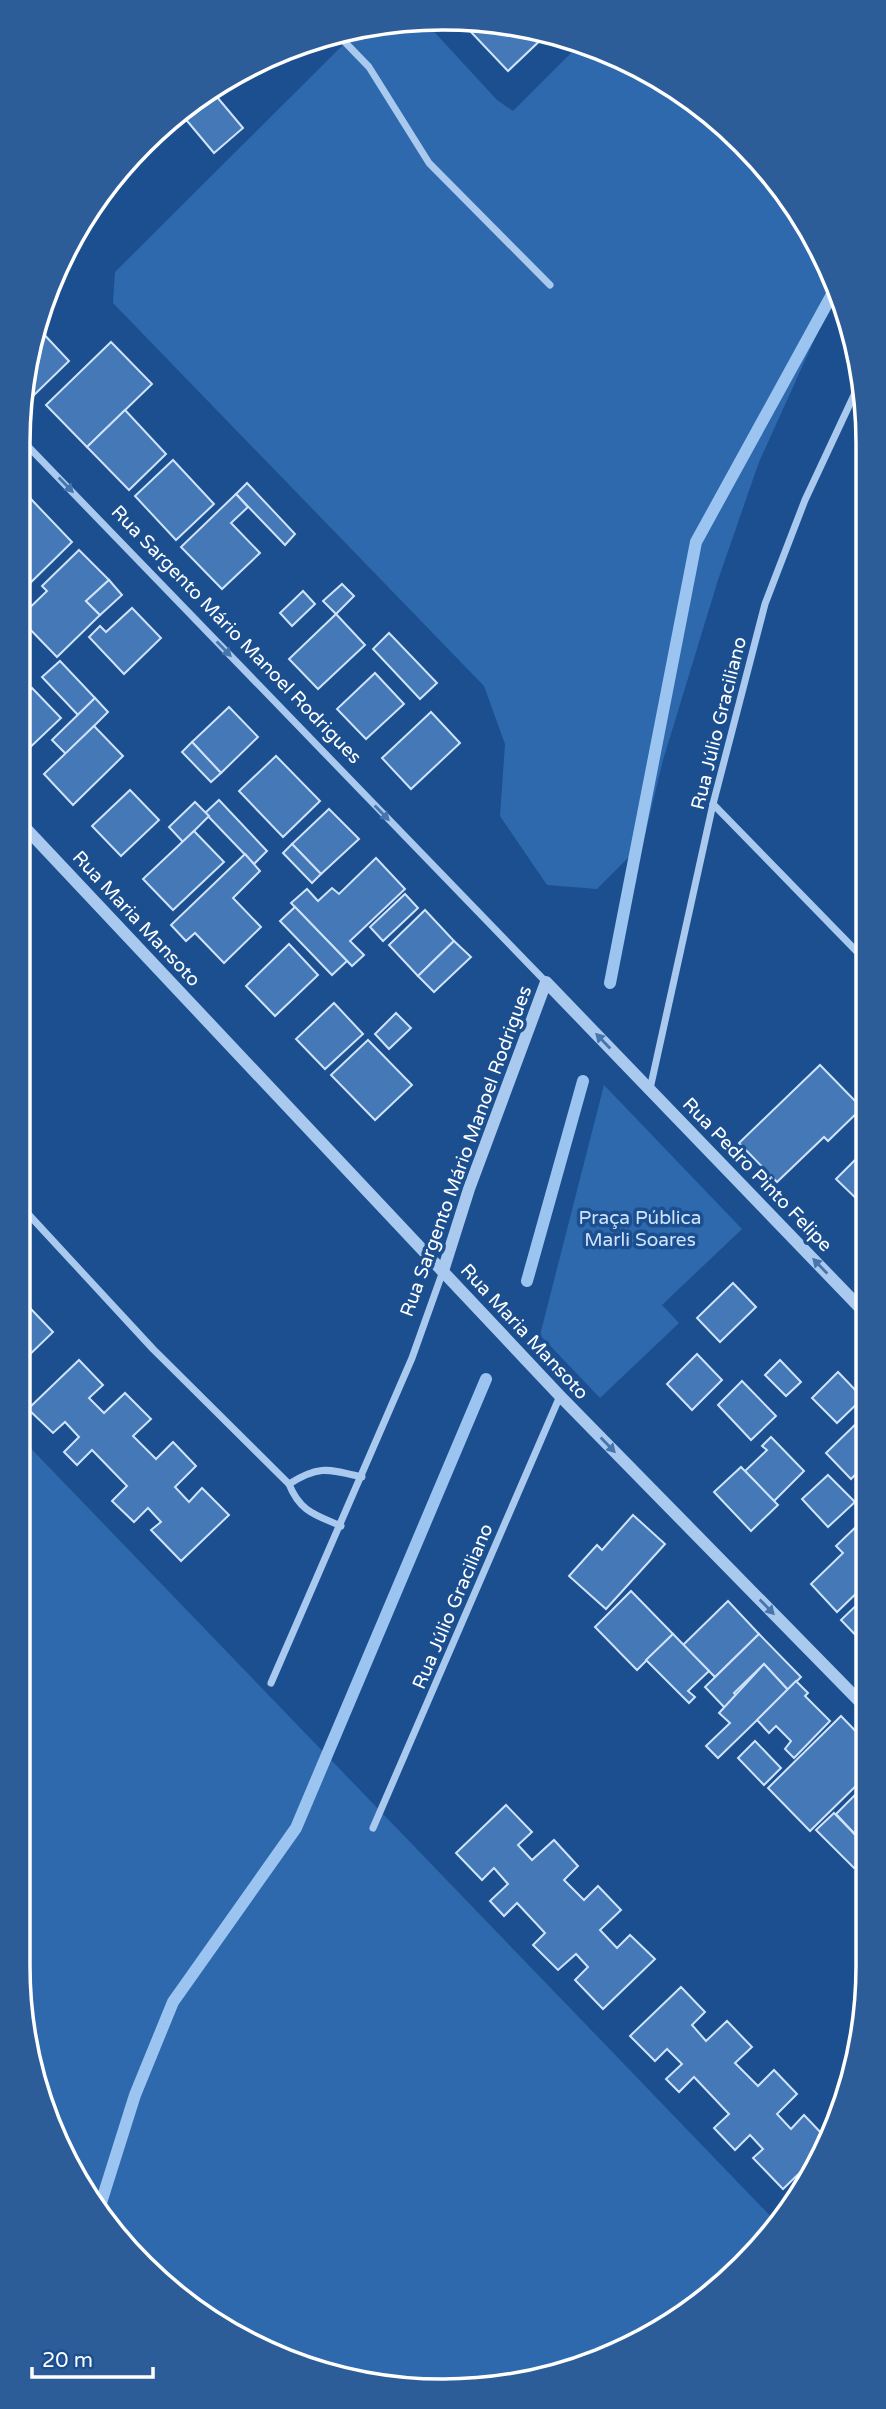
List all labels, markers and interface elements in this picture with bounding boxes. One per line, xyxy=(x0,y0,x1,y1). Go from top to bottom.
one-way arrow xyxy=(57,477,74,494)
street label: Rua Sargento Mário Manoel Rodrigues xyxy=(107,501,366,768)
street label: Rua Júlio Graciliano xyxy=(687,634,751,812)
one-way arrow xyxy=(215,640,231,657)
one-way arrow xyxy=(373,804,389,821)
street label: Rua Maria Mansoto xyxy=(68,846,205,991)
street label: Rua Sargento Mário Manoel Rodrigues xyxy=(396,983,536,1320)
one-way arrow xyxy=(595,1033,611,1050)
street label: Rua Pedro Pinto Felipe xyxy=(678,1093,837,1256)
park label: Praça Pública Marli Soares xyxy=(579,1207,701,1251)
one-way arrow xyxy=(812,1258,828,1275)
street label: Rua Maria Mansoto xyxy=(456,1259,593,1404)
one-way arrow xyxy=(599,1436,615,1453)
street label: Rua Júlio Graciliano xyxy=(408,1520,498,1692)
one-way arrow xyxy=(759,1599,776,1616)
scale bar xyxy=(32,2336,152,2380)
text: 20 m xyxy=(42,2348,93,2373)

